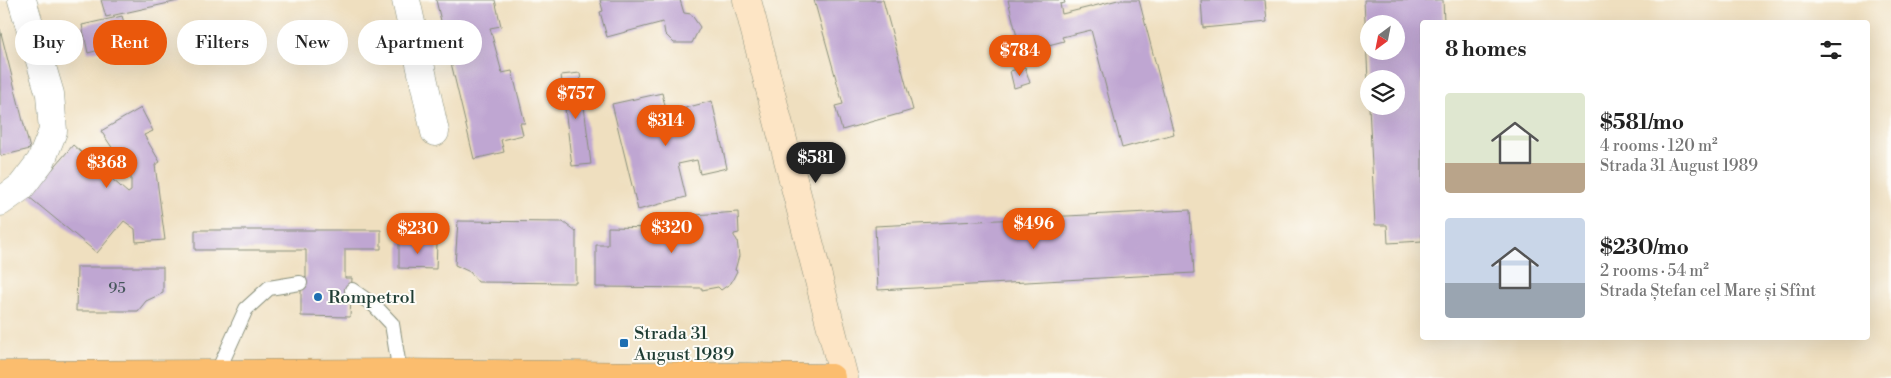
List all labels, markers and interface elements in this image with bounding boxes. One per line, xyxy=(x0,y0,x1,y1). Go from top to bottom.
north arrow xyxy=(1360,15,1405,60)
map controls xyxy=(1360,15,1405,115)
chip: Buy xyxy=(15,20,83,65)
chip: Rent xyxy=(93,20,167,65)
chip: Filters xyxy=(177,20,267,65)
chip: New xyxy=(277,20,348,65)
chip: Apartment xyxy=(358,20,482,65)
pin: $784 xyxy=(990,34,1050,77)
icon: filters xyxy=(1817,36,1845,64)
text: 8 homes xyxy=(1445,37,1527,63)
text: $784 xyxy=(1000,41,1040,61)
button: layers xyxy=(1360,70,1405,115)
pin: $757 xyxy=(546,78,606,120)
text: $757 xyxy=(557,84,595,104)
pin: $314 xyxy=(636,104,696,147)
text: $581/mo xyxy=(1600,110,1684,136)
text: $314 xyxy=(648,111,684,131)
icon: home xyxy=(1485,113,1545,173)
text: 4 rooms · 120 m² xyxy=(1600,136,1718,156)
pin: $581 xyxy=(786,142,846,184)
pin: $368 xyxy=(77,146,137,189)
text: $581 xyxy=(797,148,835,168)
text: $368 xyxy=(87,153,127,173)
text: Strada 31 August 1989 xyxy=(1600,156,1758,176)
pin: $496 xyxy=(1004,208,1064,250)
pin: $230 xyxy=(388,212,448,255)
pin: $320 xyxy=(642,212,702,254)
text: $496 xyxy=(1014,214,1054,234)
text: $320 xyxy=(652,218,692,238)
text: $230 xyxy=(398,219,438,239)
text: $230/mo xyxy=(1600,235,1689,261)
icon: home xyxy=(1485,238,1545,298)
text: 2 rooms · 54 m² xyxy=(1600,261,1709,281)
house number: 95 xyxy=(108,279,126,298)
text: Strada Ștefan cel Mare și Sfînt xyxy=(1600,281,1816,301)
place label: Rompetrol xyxy=(328,286,416,309)
marker: Rompetrol xyxy=(312,291,324,303)
place label: Strada 31 August 1989 xyxy=(633,322,734,366)
marker: Strada 31 August 1989 xyxy=(618,337,630,349)

